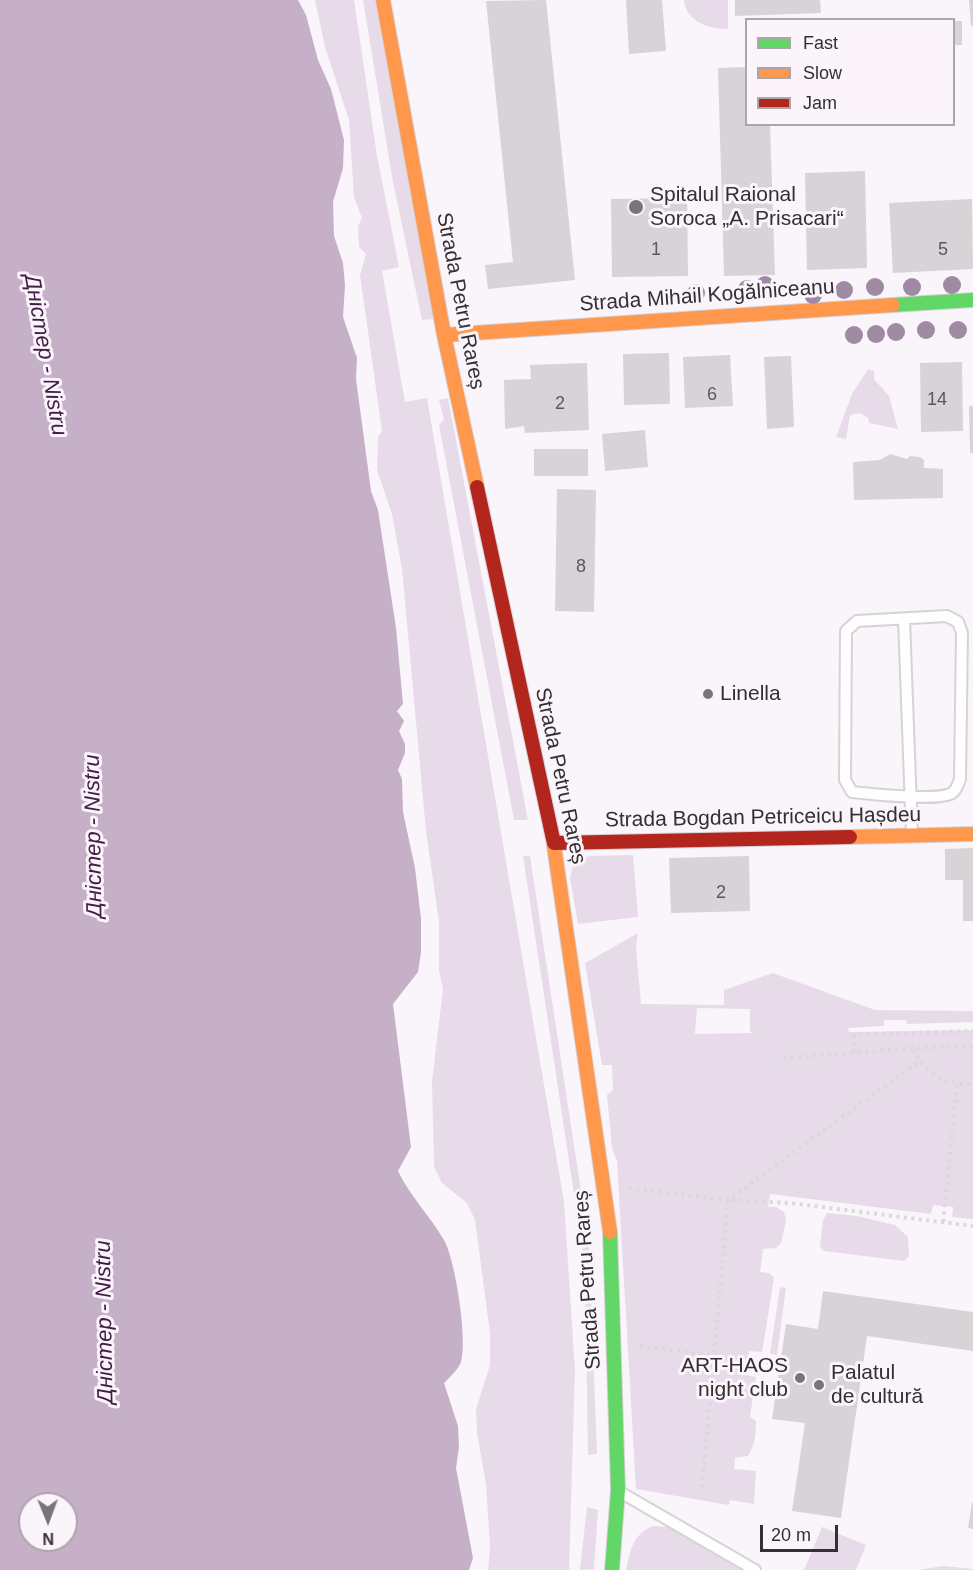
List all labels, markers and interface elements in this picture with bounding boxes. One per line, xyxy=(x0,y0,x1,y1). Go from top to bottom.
legend xyxy=(745,18,955,126)
text: Fast xyxy=(803,33,838,53)
text: Slow xyxy=(803,63,842,83)
text: Jam xyxy=(803,93,837,113)
place label: Spitalul Raional Soroca „A. Prisacari“ xyxy=(650,182,844,232)
marker: Spitalul Raional Soroca „A. Prisacari“ xyxy=(627,198,645,216)
street label: Strada Petru Rareș xyxy=(430,210,490,392)
house number: 1 xyxy=(651,239,661,261)
house number: 5 xyxy=(938,239,948,261)
water label: Дністер - Nistru xyxy=(18,272,72,438)
street label: Strada Mihail Kogălniceanu xyxy=(579,275,835,317)
house number: 6 xyxy=(707,384,717,406)
house number: 14 xyxy=(927,389,947,411)
house number: 2 xyxy=(555,393,565,415)
house number: 8 xyxy=(576,556,586,578)
place label: Linella xyxy=(720,681,781,707)
street label: Strada Petru Rareș xyxy=(529,685,591,867)
marker: Linella xyxy=(701,687,715,701)
water label: Дністер - Nistru xyxy=(79,754,109,918)
street label: Strada Bogdan Petriceicu Hașdeu xyxy=(605,803,921,833)
house number: 2 xyxy=(716,882,726,904)
street label: Strada Petru Rareș xyxy=(569,1189,607,1371)
water label: Дністер - Nistru xyxy=(90,1240,120,1404)
place label: ART-HAOS night club xyxy=(681,1353,788,1403)
place label: Palatul de cultură xyxy=(831,1360,923,1410)
marker: ART-HAOS night club xyxy=(793,1371,807,1385)
marker: Palatul de cultură xyxy=(812,1378,826,1392)
north arrow xyxy=(18,1492,78,1552)
scale bar xyxy=(763,1513,841,1551)
text: 20 m xyxy=(771,1525,811,1545)
text: N xyxy=(42,1530,54,1547)

